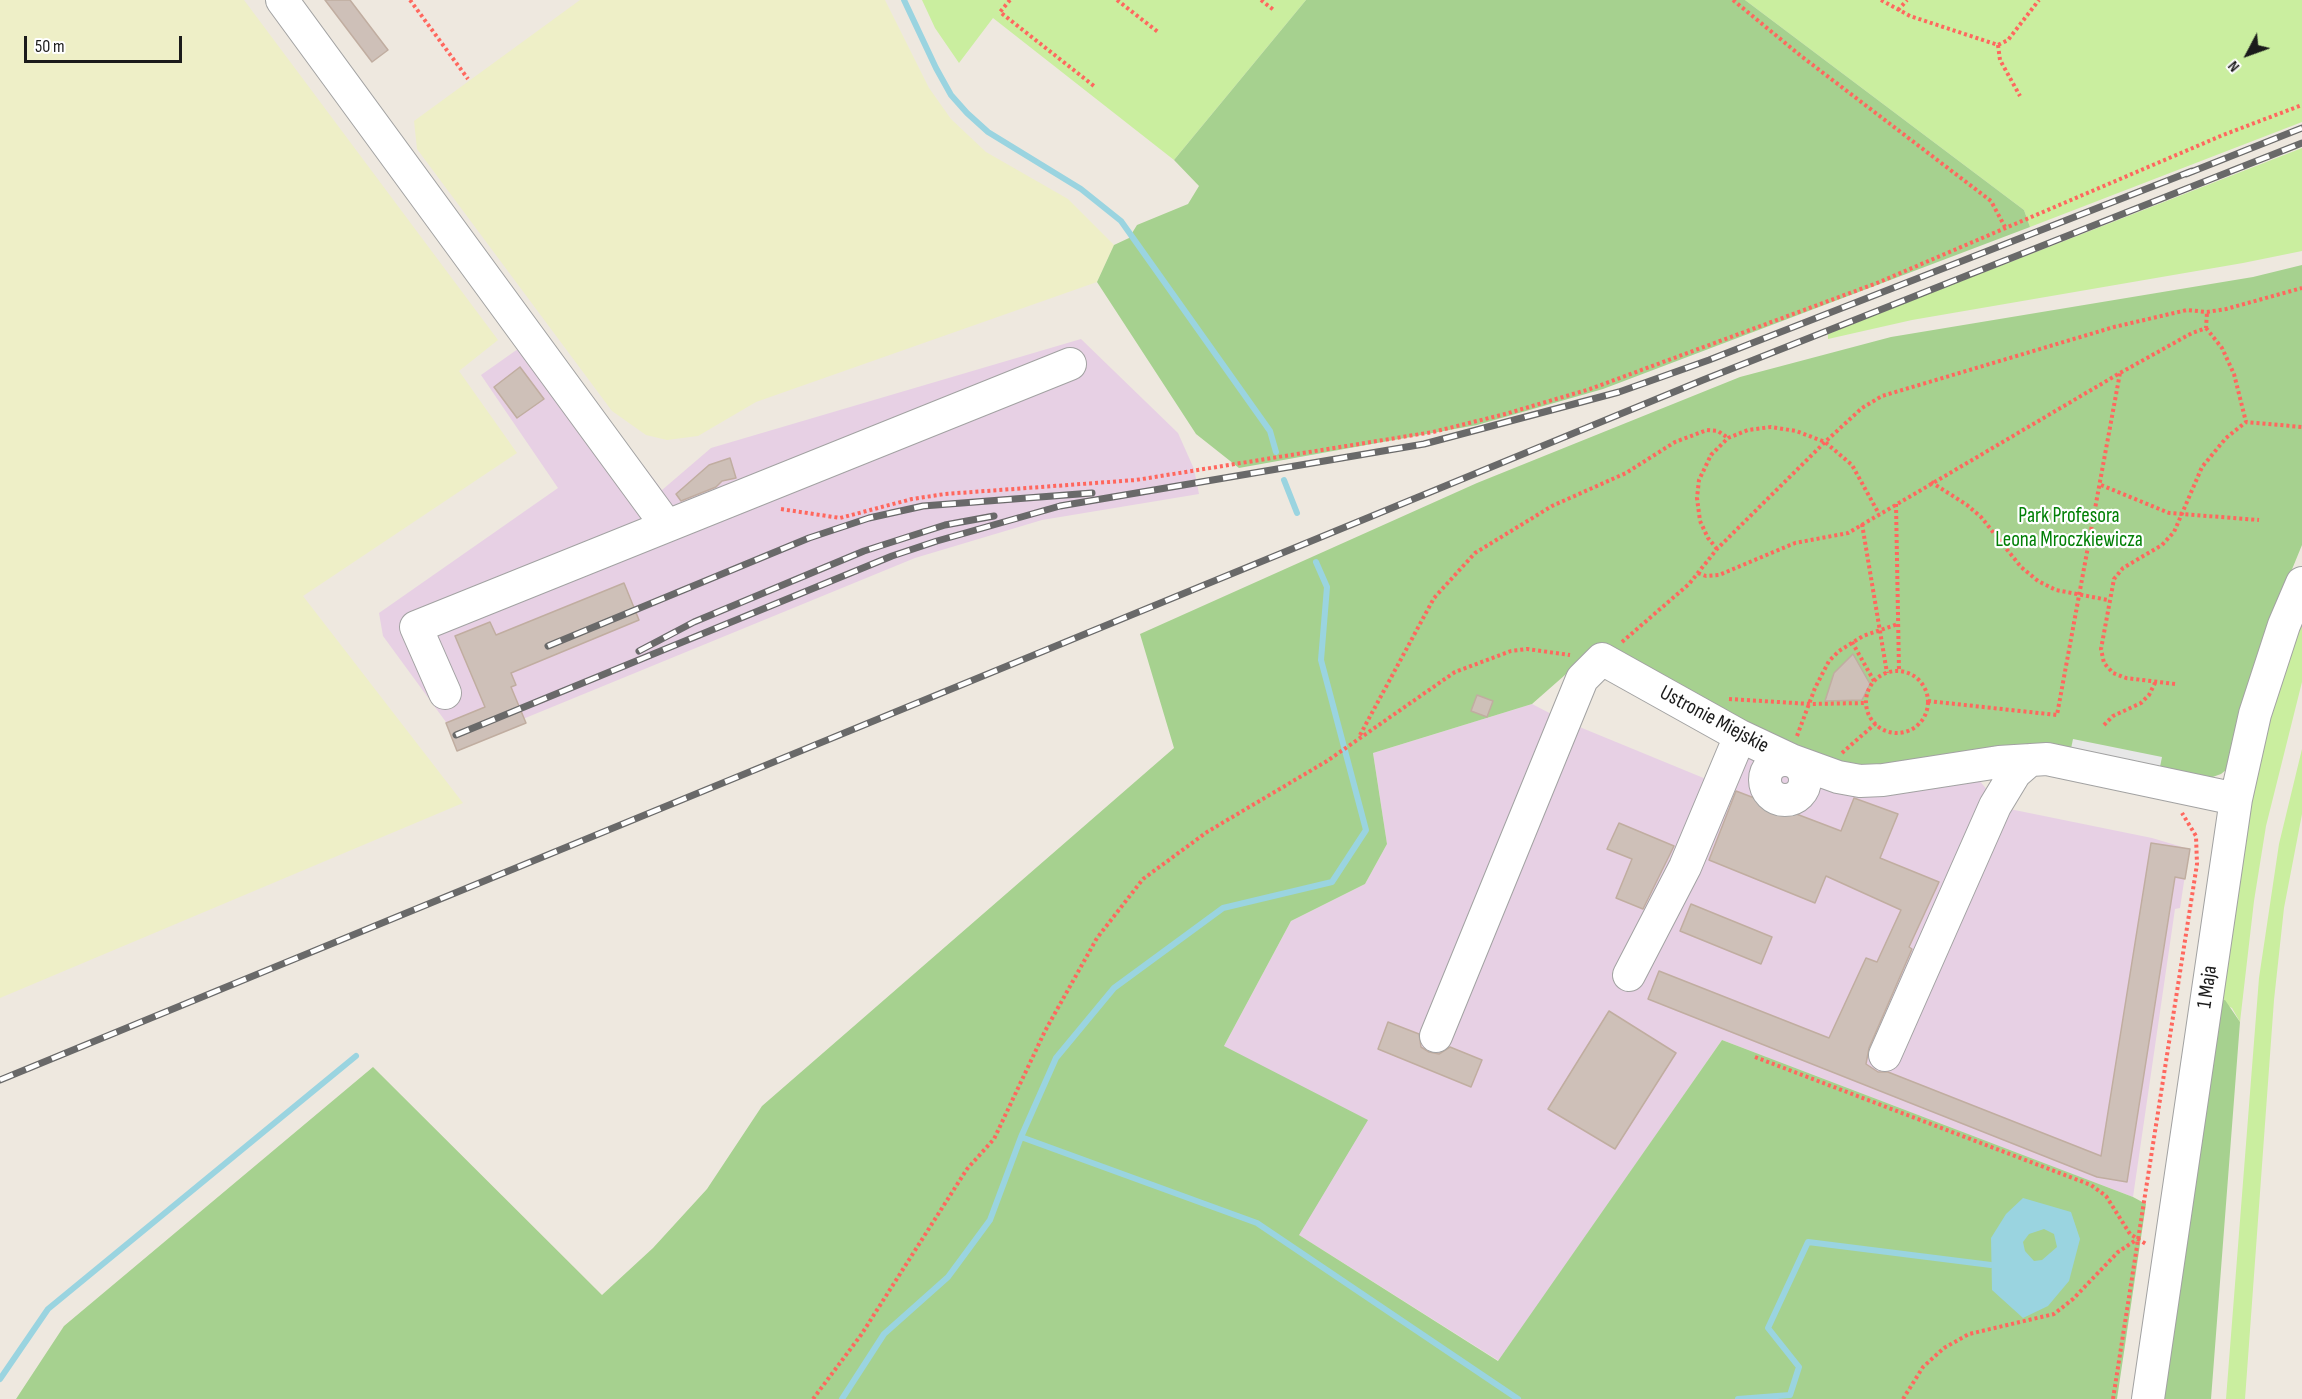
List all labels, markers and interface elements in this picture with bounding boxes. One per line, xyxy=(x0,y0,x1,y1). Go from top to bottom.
scale bar xyxy=(27,24,184,62)
north arrow xyxy=(2218,24,2278,84)
text: 50 m xyxy=(35,36,65,57)
text: N xyxy=(2224,57,2244,76)
park label: Park Profesora Leona Mroczkiewicza xyxy=(1995,504,2143,554)
street label: Ustronie Miejskie xyxy=(1655,681,1773,759)
street label: 1 Maja xyxy=(2193,964,2223,1010)

